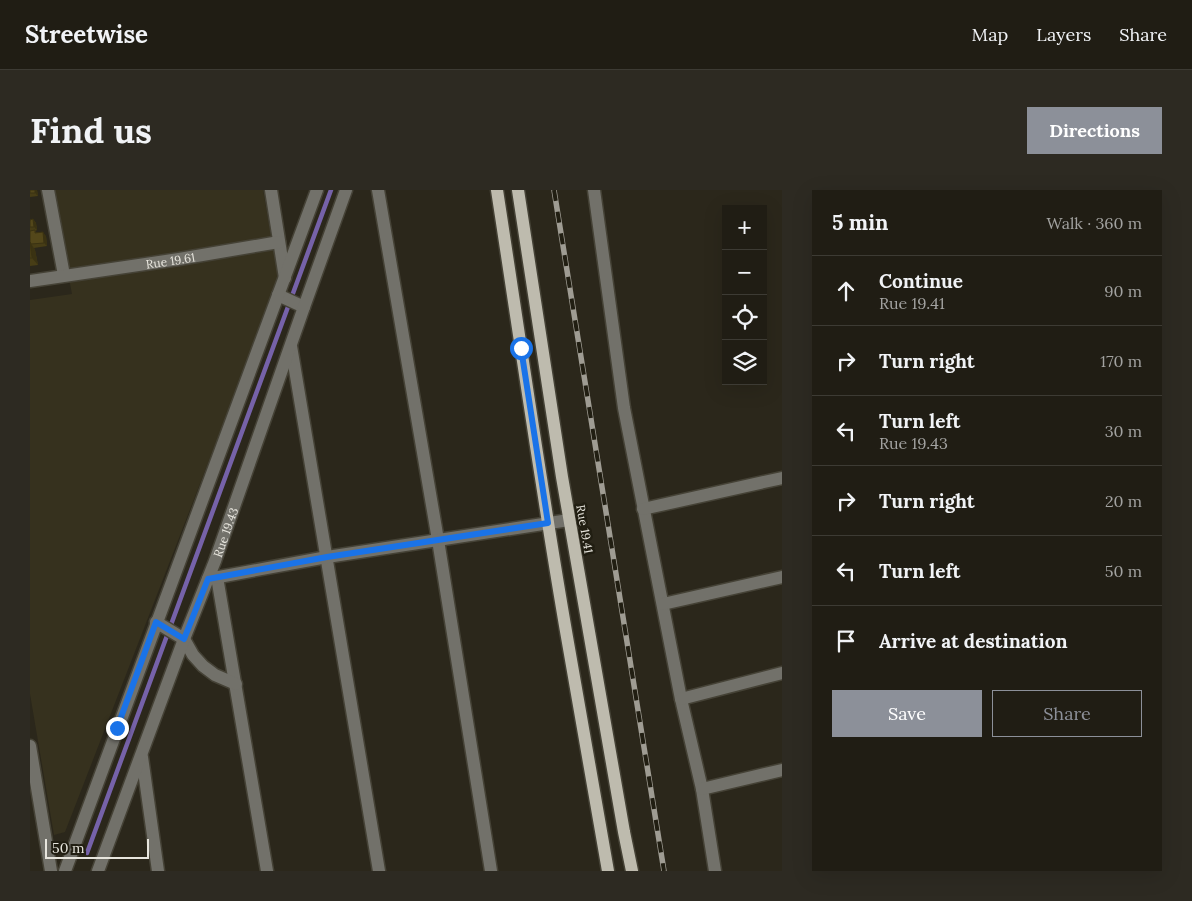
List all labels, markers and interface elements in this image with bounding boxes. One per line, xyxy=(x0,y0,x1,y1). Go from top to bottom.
text: Streetwise xyxy=(25,19,148,50)
text: Map xyxy=(972,23,1008,46)
text: Layers xyxy=(1036,23,1091,46)
text: Share xyxy=(1119,23,1167,46)
button: Directions xyxy=(1027,107,1162,154)
text: Find us xyxy=(30,108,152,153)
map controls xyxy=(722,205,767,385)
button: + xyxy=(722,205,767,250)
text: 5 min xyxy=(832,209,888,236)
text: Walk · 360 m xyxy=(1046,213,1142,233)
street label: Rue 19.61 xyxy=(145,249,196,271)
button: − xyxy=(722,250,767,295)
text: Continue xyxy=(879,269,963,293)
icon: ahead xyxy=(832,277,860,305)
text: 90 m xyxy=(1104,281,1142,301)
text: Rue 19.41 xyxy=(879,293,945,313)
button: locate xyxy=(722,295,767,340)
route start xyxy=(510,337,533,360)
button: layers xyxy=(722,340,767,385)
icon: right xyxy=(832,347,860,375)
text: Turn right xyxy=(879,349,975,373)
text: 170 m xyxy=(1100,351,1142,371)
text: Turn left xyxy=(879,409,960,433)
icon: left xyxy=(832,417,860,445)
text: 30 m xyxy=(1105,421,1142,441)
text: Rue 19.43 xyxy=(879,433,948,453)
icon: right xyxy=(832,487,860,515)
text: Turn right xyxy=(879,489,975,513)
text: 20 m xyxy=(1105,491,1142,511)
street label: Rue 19.41 xyxy=(573,503,597,555)
street label: Rue 19.43 xyxy=(210,505,241,559)
icon: left xyxy=(832,557,860,585)
text: Turn left xyxy=(879,559,960,583)
text: 50 m xyxy=(1105,561,1142,581)
icon: arrive xyxy=(832,627,860,655)
text: Arrive at destination xyxy=(879,629,1068,653)
button: Save xyxy=(832,690,982,737)
button: Share xyxy=(992,690,1142,737)
route end xyxy=(106,717,129,740)
scale bar xyxy=(45,836,149,859)
text: 50 m xyxy=(52,839,85,857)

